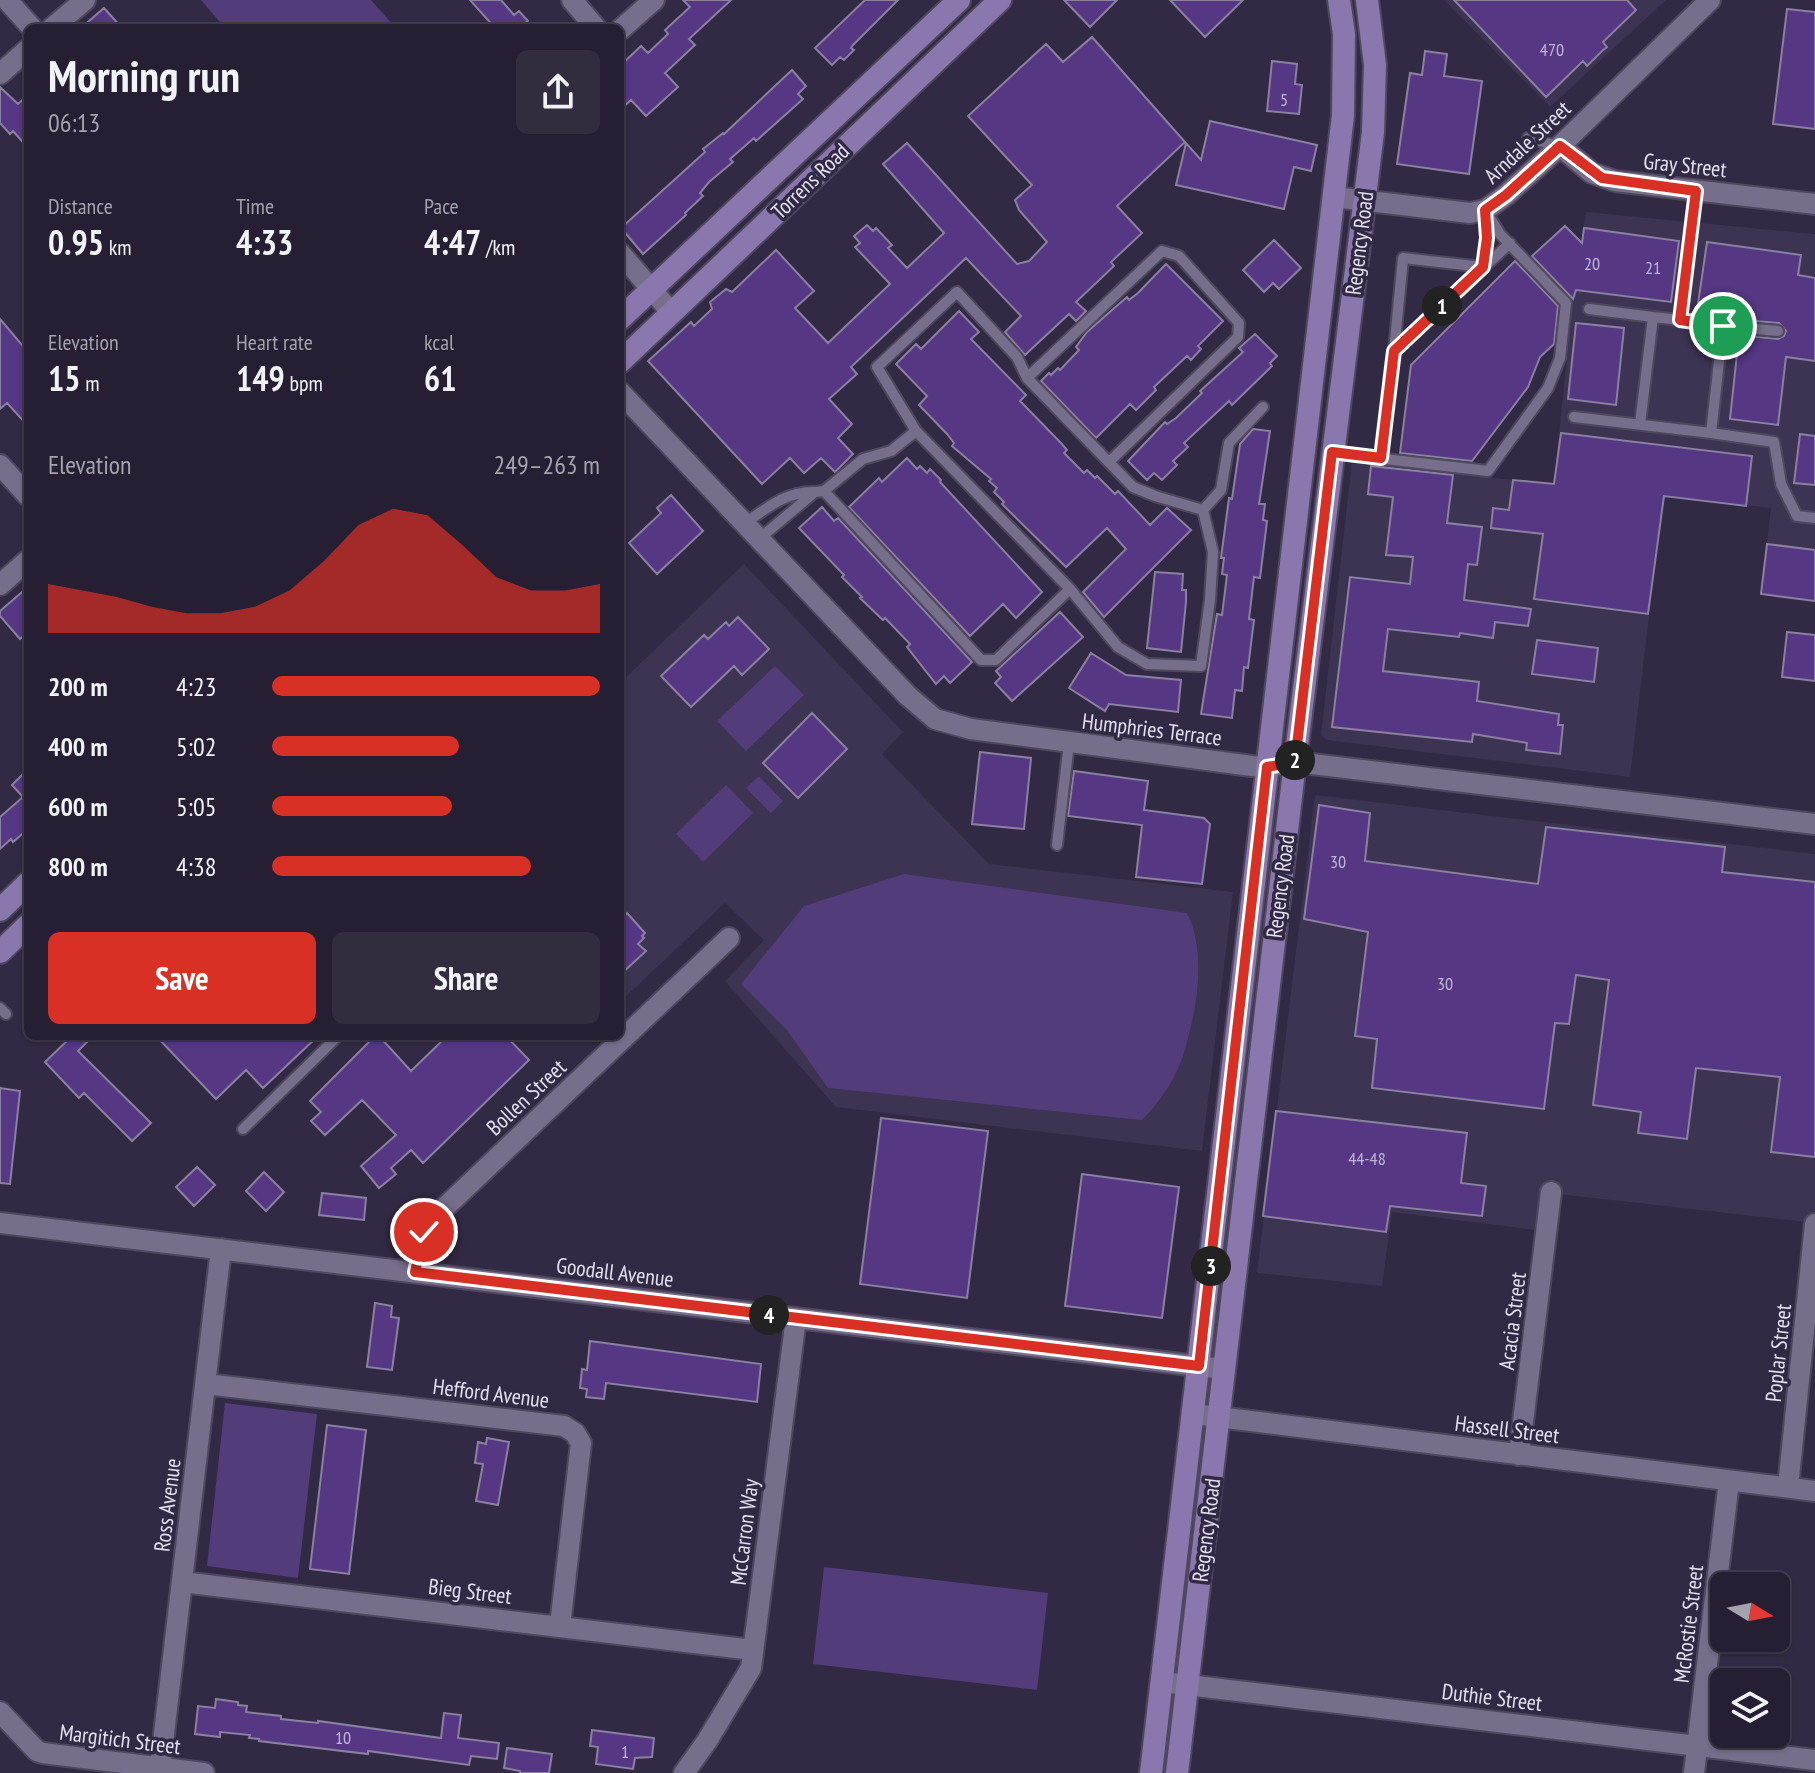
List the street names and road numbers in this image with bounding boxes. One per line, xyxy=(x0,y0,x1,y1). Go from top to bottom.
street label: Arndale Street xyxy=(1478,95,1576,189)
street label: Torrens Road xyxy=(765,137,855,225)
street label: Gray Street xyxy=(1642,147,1728,183)
street label: Regency Road xyxy=(1339,190,1379,296)
street label: Humphries Terrace xyxy=(1081,707,1223,751)
street label: Regency Road xyxy=(1260,833,1300,939)
street label: Bollen Street xyxy=(480,1053,572,1141)
street label: Goodall Avenue xyxy=(555,1251,675,1293)
street label: Acacia Street xyxy=(1492,1270,1532,1372)
street label: Poplar Street xyxy=(1759,1303,1797,1403)
street label: Hefford Avenue xyxy=(431,1372,551,1414)
street label: Hassell Street xyxy=(1453,1409,1561,1449)
street label: Ross Avenue xyxy=(147,1457,187,1553)
street label: McCarron Way xyxy=(724,1476,765,1587)
street label: Regency Road xyxy=(1186,1477,1226,1583)
street label: McRostie Street xyxy=(1667,1563,1709,1685)
street label: Bieg Street xyxy=(427,1572,513,1610)
street label: Duthie Street xyxy=(1440,1677,1544,1717)
street label: Margitich Street xyxy=(58,1718,182,1760)

